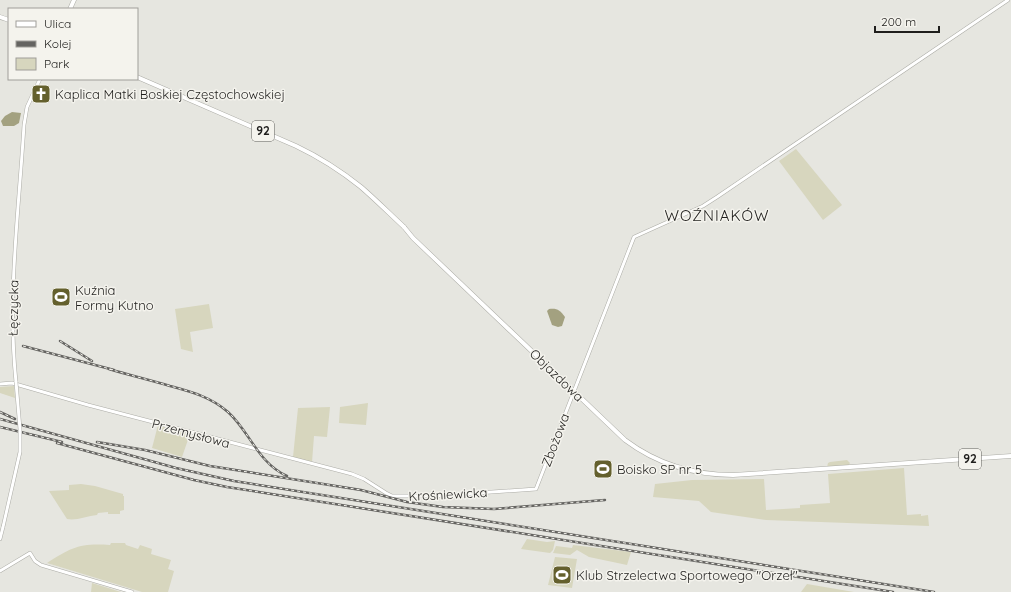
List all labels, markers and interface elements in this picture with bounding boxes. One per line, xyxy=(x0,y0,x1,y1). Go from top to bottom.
legend xyxy=(8,8,138,80)
scale bar xyxy=(875,8,939,34)
text: 200 m xyxy=(881,14,916,29)
text: Ulica xyxy=(44,16,71,31)
text: Kolej xyxy=(44,36,72,51)
text: Park xyxy=(44,56,69,71)
church icon: Kaplica Matki Boskiej Częstochowskiej xyxy=(30,83,52,105)
place label: Kaplica Matki Boskiej Częstochowskiej xyxy=(55,86,285,102)
road number: 92 xyxy=(252,121,274,141)
district label: WOŹNIAKÓW xyxy=(664,206,770,225)
street label: Łęczycka xyxy=(5,280,21,336)
place label: Kuźnia Formy Kutno xyxy=(75,282,154,313)
sports icon: Kuźnia Formy Kutno xyxy=(50,286,72,308)
street label: Objazdowa xyxy=(527,345,587,405)
street label: Zbożowa xyxy=(538,411,572,469)
street label: Przemysłowa xyxy=(150,415,232,451)
road number: 92 xyxy=(959,449,981,469)
sports icon: Boisko SP nr 5 xyxy=(592,458,614,480)
place label: Boisko SP nr 5 xyxy=(617,461,702,477)
street label: Krośniewicka xyxy=(408,484,488,504)
sports icon: Klub Strzelectwa Sportowego "Orzeł" xyxy=(551,564,573,586)
place label: Klub Strzelectwa Sportowego "Orzeł" xyxy=(576,567,798,583)

